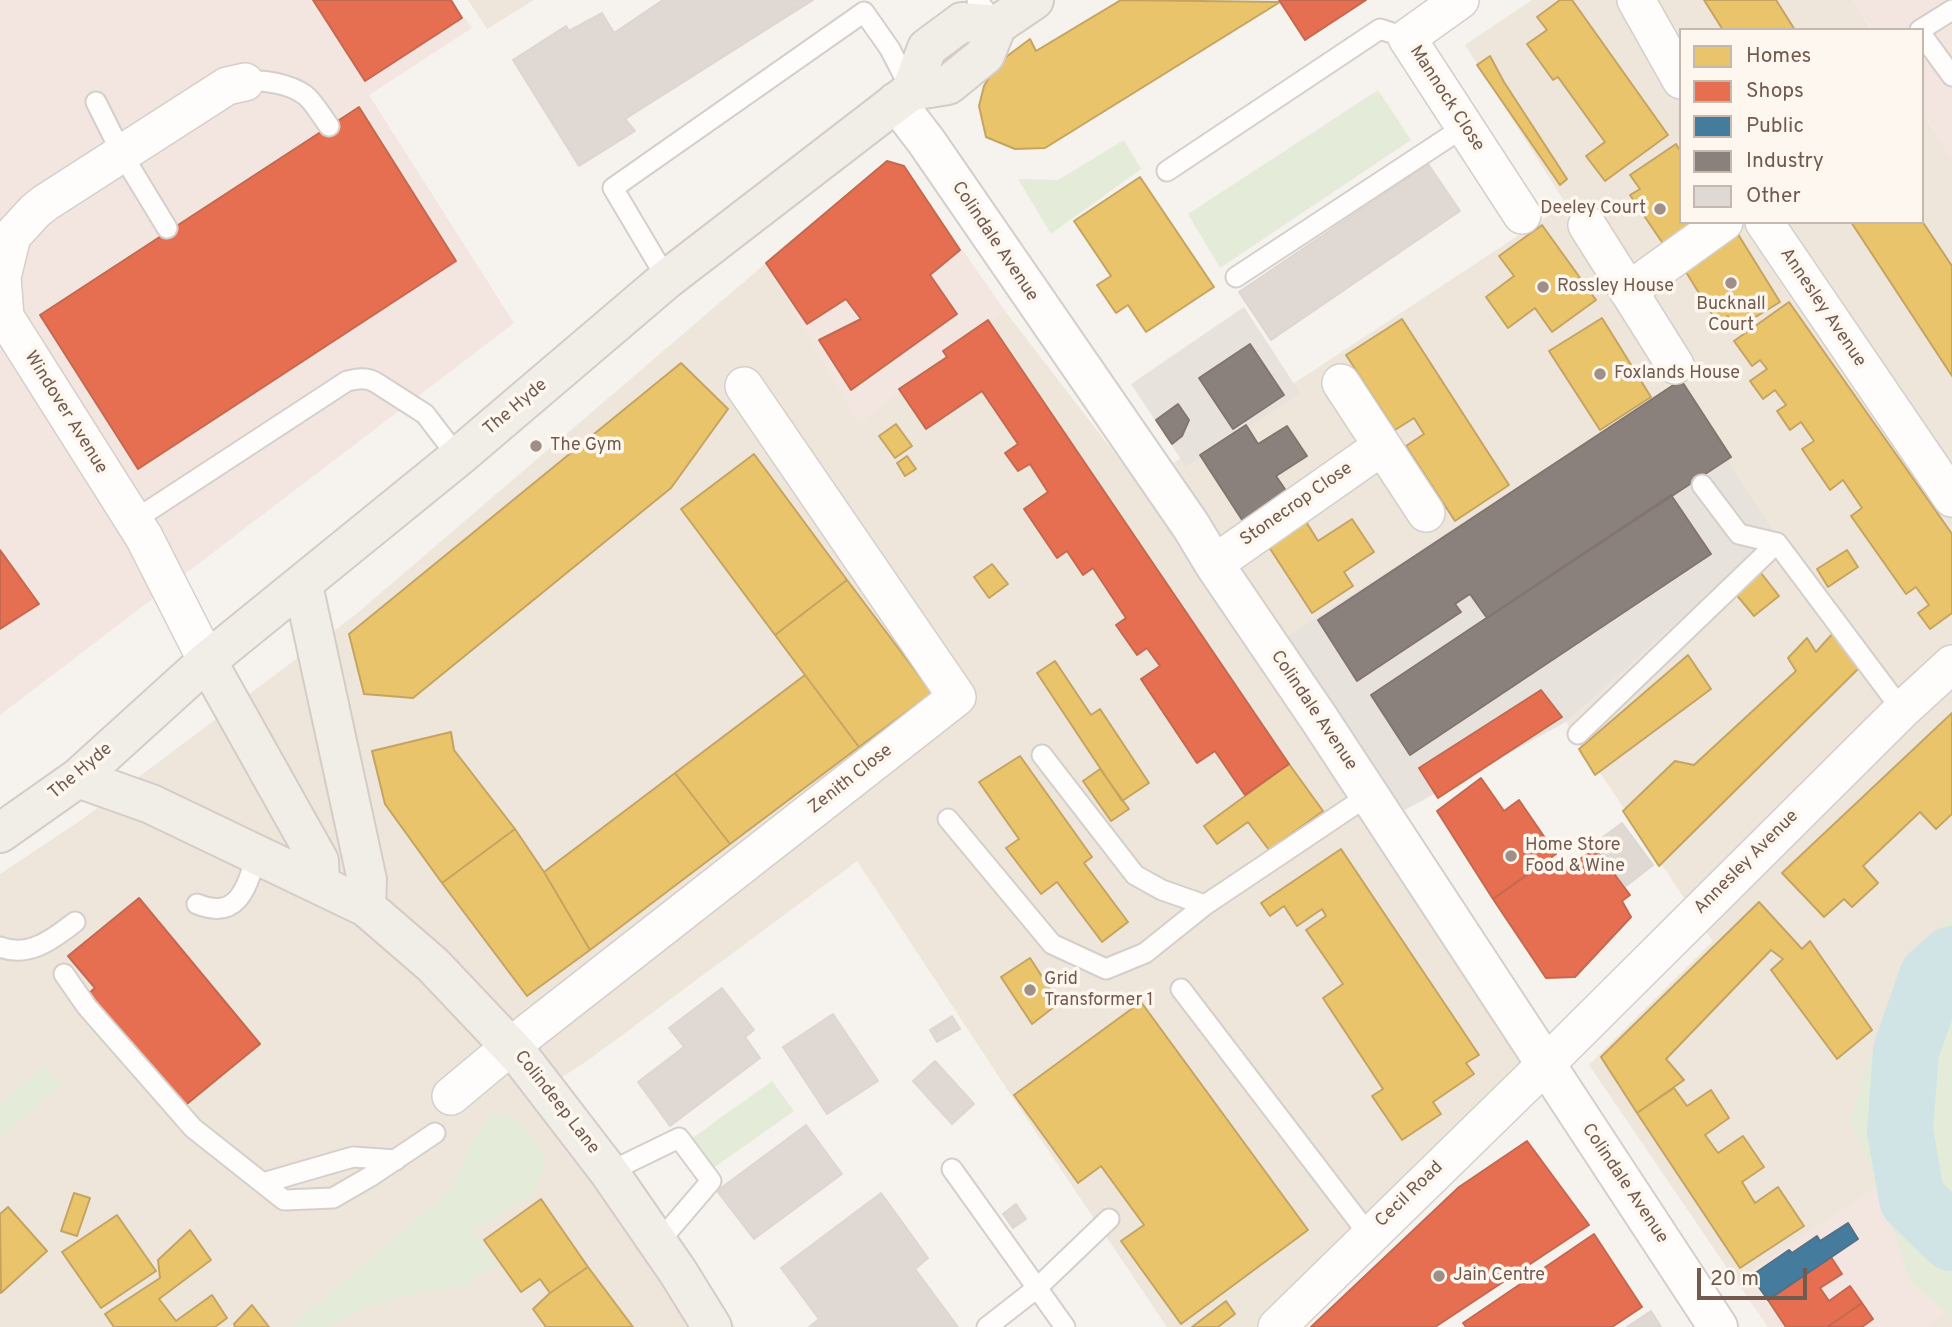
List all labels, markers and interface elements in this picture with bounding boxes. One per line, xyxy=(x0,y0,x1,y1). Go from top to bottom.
legend xyxy=(1679,28,1924,224)
street label: Mannock Close xyxy=(1404,42,1488,156)
text: Homes xyxy=(1746,43,1811,70)
text: Shops xyxy=(1746,78,1804,105)
text: Public xyxy=(1746,113,1804,140)
text: Industry xyxy=(1746,148,1824,175)
street label: Colindale Avenue xyxy=(946,178,1042,306)
text: Other xyxy=(1746,183,1801,210)
place label: Deeley Court xyxy=(1540,198,1646,220)
marker: Deeley Court xyxy=(1652,201,1668,217)
street label: Annesley Avenue xyxy=(1774,244,1870,372)
marker: Bucknall Court xyxy=(1723,275,1739,291)
place label: Rossley House xyxy=(1557,276,1674,298)
marker: Rossley House xyxy=(1535,279,1551,295)
place label: Bucknall Court xyxy=(1696,294,1766,336)
street label: Windover Avenue xyxy=(19,348,111,478)
place label: Foxlands House xyxy=(1614,363,1740,385)
marker: Foxlands House xyxy=(1592,366,1608,382)
street label: The Hyde xyxy=(480,375,552,441)
place label: The Gym xyxy=(550,435,622,457)
marker: The Gym xyxy=(528,438,544,454)
street label: Stonecrop Close xyxy=(1237,458,1357,552)
street label: Colindale Avenue xyxy=(1265,647,1361,775)
street label: The Hyde xyxy=(45,739,117,805)
street label: Zenith Close xyxy=(805,740,897,820)
street label: Annesley Avenue xyxy=(1690,806,1804,920)
place label: Home Store Food & Wine xyxy=(1525,835,1625,878)
marker: Home Store Food & Wine xyxy=(1503,848,1519,864)
place label: Grid Transformer 1 xyxy=(1044,969,1153,1012)
marker: Grid Transformer 1 xyxy=(1022,982,1038,998)
street label: Colindeep Lane xyxy=(509,1047,603,1159)
street label: Colindale Avenue xyxy=(1576,1120,1672,1248)
street label: Cecil Road xyxy=(1372,1157,1448,1233)
scale bar xyxy=(1700,1254,1810,1298)
place label: Jain Centre xyxy=(1453,1265,1545,1287)
text: 20 m xyxy=(1710,1266,1759,1293)
marker: Jain Centre xyxy=(1431,1268,1447,1284)

